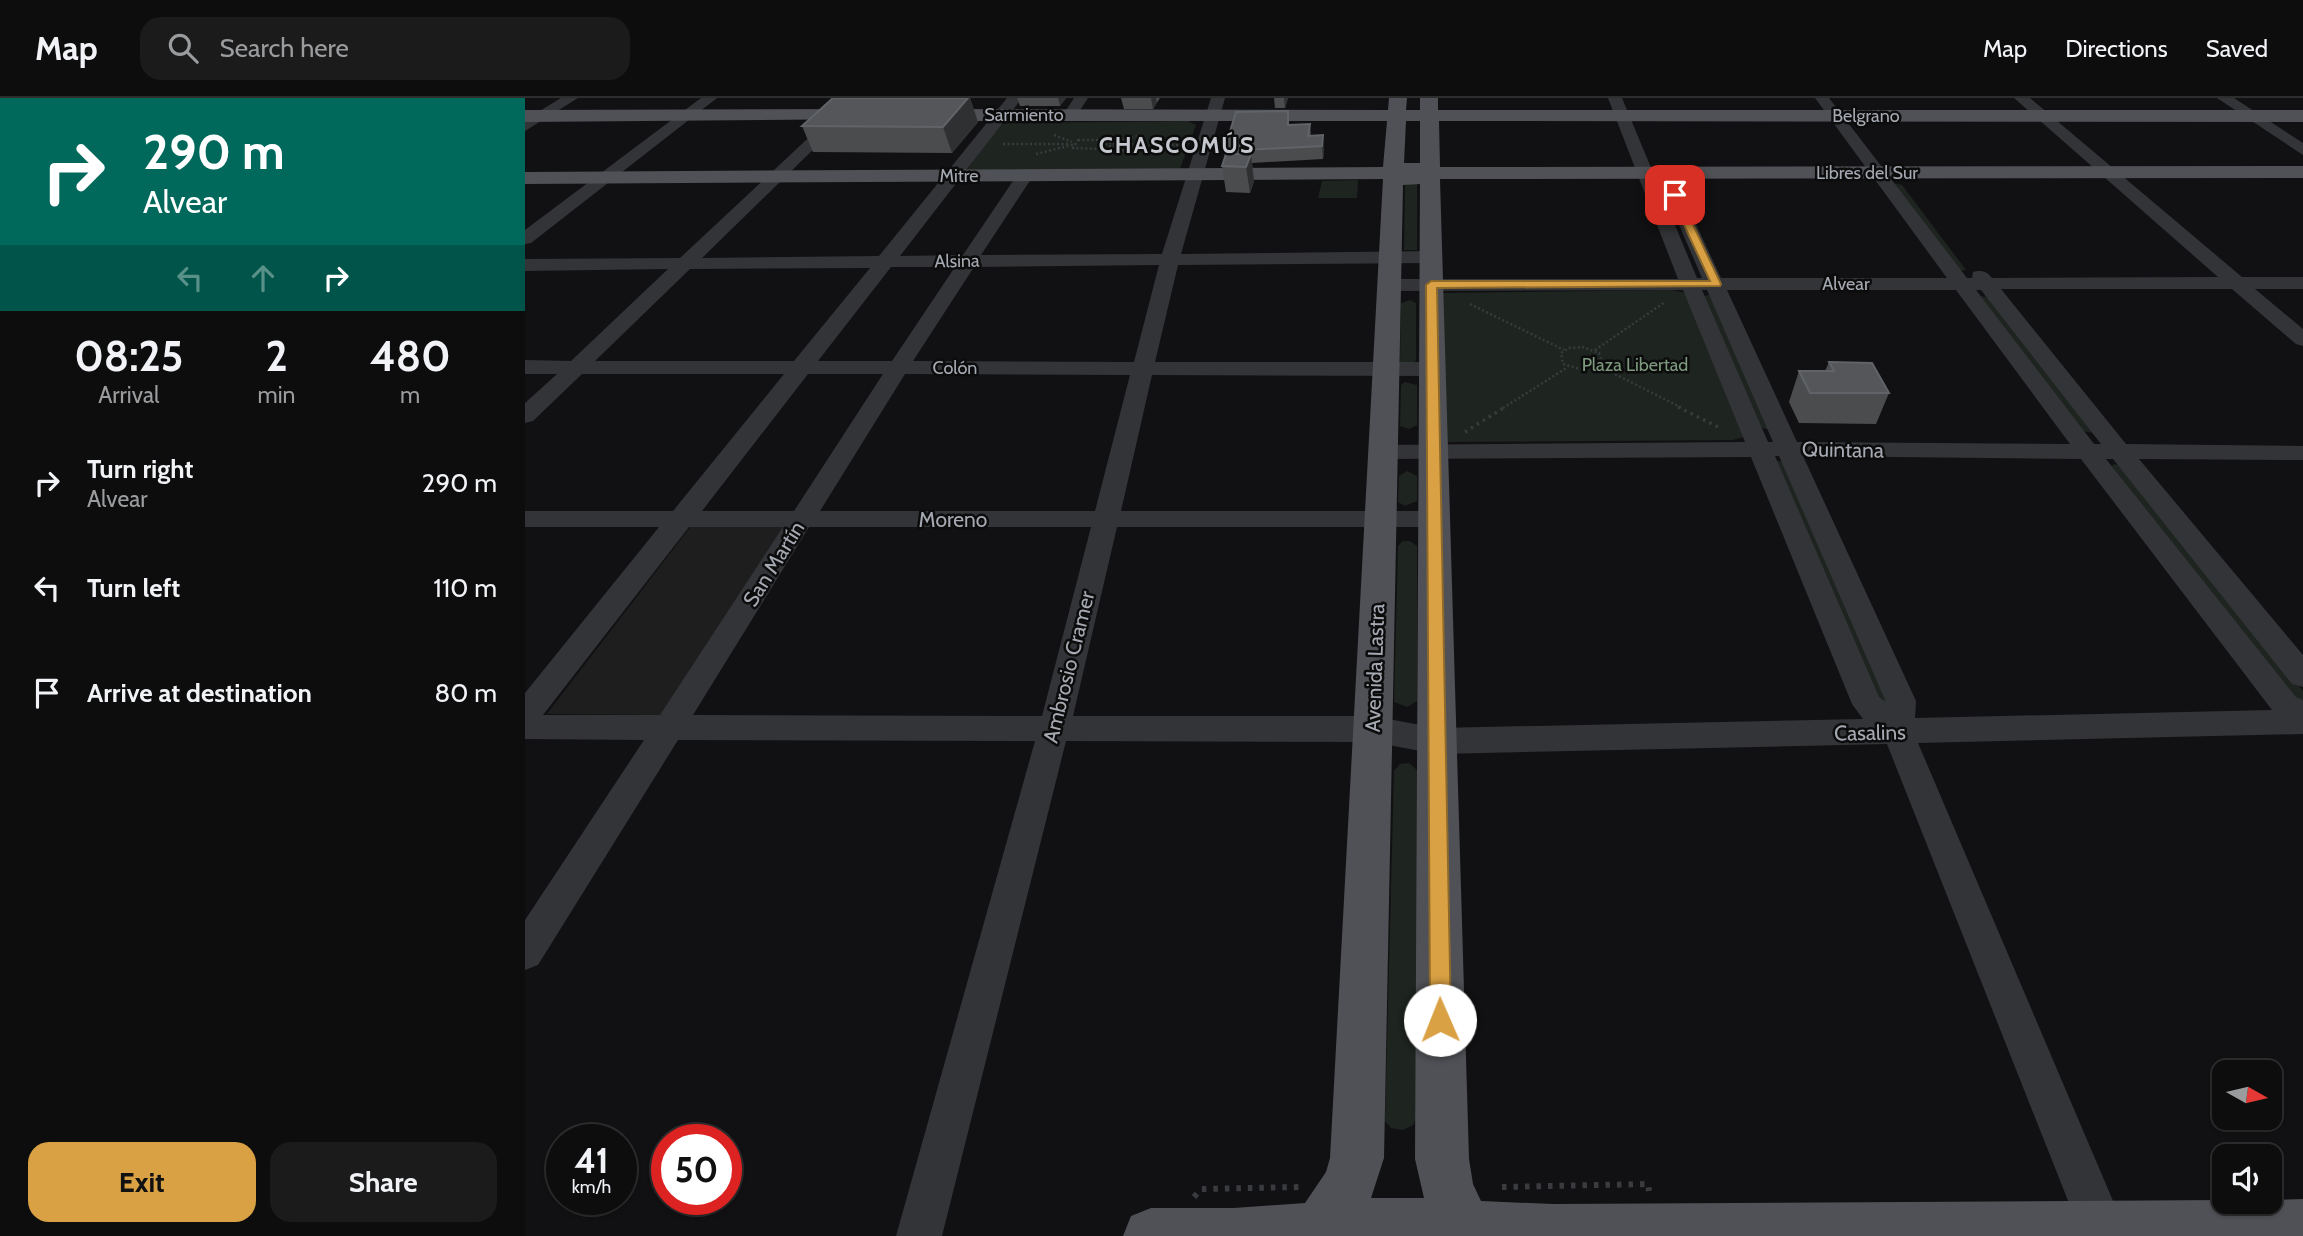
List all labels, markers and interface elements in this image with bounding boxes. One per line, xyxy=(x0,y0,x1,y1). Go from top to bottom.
search box xyxy=(140,17,630,80)
text: Map xyxy=(35,28,98,68)
icon: search xyxy=(164,29,202,67)
text: Search here xyxy=(220,32,349,64)
text: Map xyxy=(1983,34,2027,63)
text: Directions xyxy=(2065,34,2168,63)
text: Saved xyxy=(2206,34,2268,63)
street label: Sarmiento xyxy=(984,104,1064,126)
street label: Belgrano xyxy=(1832,105,1900,127)
text: 290 m xyxy=(143,122,285,181)
icon: right xyxy=(28,126,119,217)
district label: CHASCOMÚS xyxy=(1099,131,1255,159)
street label: Libres del Sur xyxy=(1816,162,1918,184)
street label: Mitre xyxy=(940,165,979,187)
pin xyxy=(1645,165,1705,225)
icon: arrive xyxy=(1656,176,1694,214)
text: Alvear xyxy=(143,182,227,221)
street label: Alsina xyxy=(934,250,980,272)
icon: left xyxy=(171,259,209,297)
icon: ahead xyxy=(244,259,282,297)
icon: right xyxy=(317,259,355,297)
street label: Alvear xyxy=(1822,273,1870,295)
text: 08:25 xyxy=(74,330,183,382)
text: 2 xyxy=(265,330,288,382)
text: 480 xyxy=(370,330,451,382)
park label: Plaza Libertad xyxy=(1582,354,1688,376)
street label: Colón xyxy=(933,357,977,379)
text: Arrival xyxy=(98,381,159,409)
text: min xyxy=(258,381,295,409)
text: m xyxy=(400,381,420,409)
street label: Quintana xyxy=(1802,436,1884,463)
text: Turn right xyxy=(87,453,193,485)
icon: right xyxy=(28,464,66,502)
text: 290 m xyxy=(422,467,497,499)
text: Alvear xyxy=(87,485,147,513)
street label: Moreno xyxy=(919,507,987,532)
street label: San Martín xyxy=(738,517,810,611)
icon: left xyxy=(28,569,66,607)
text: Turn left xyxy=(87,572,180,604)
text: 110 m xyxy=(433,572,497,604)
street label: Ambrosio Cramer xyxy=(1038,588,1100,745)
street label: Avenida Lastra xyxy=(1360,603,1389,733)
icon: arrive xyxy=(28,674,66,712)
text: Arrive at destination xyxy=(87,677,312,709)
text: 80 m xyxy=(434,677,497,709)
street label: Casalins xyxy=(1834,719,1906,746)
position arrow xyxy=(1403,983,1477,1057)
north arrow xyxy=(2212,1060,2282,1130)
map controls xyxy=(2212,1060,2282,1214)
speed limit sign: 50 xyxy=(651,1124,742,1215)
text: 41 xyxy=(574,1139,609,1182)
button: Exit xyxy=(28,1142,256,1222)
button: Share xyxy=(270,1142,497,1222)
button: sound xyxy=(2212,1144,2282,1214)
text: km/h xyxy=(572,1176,611,1198)

